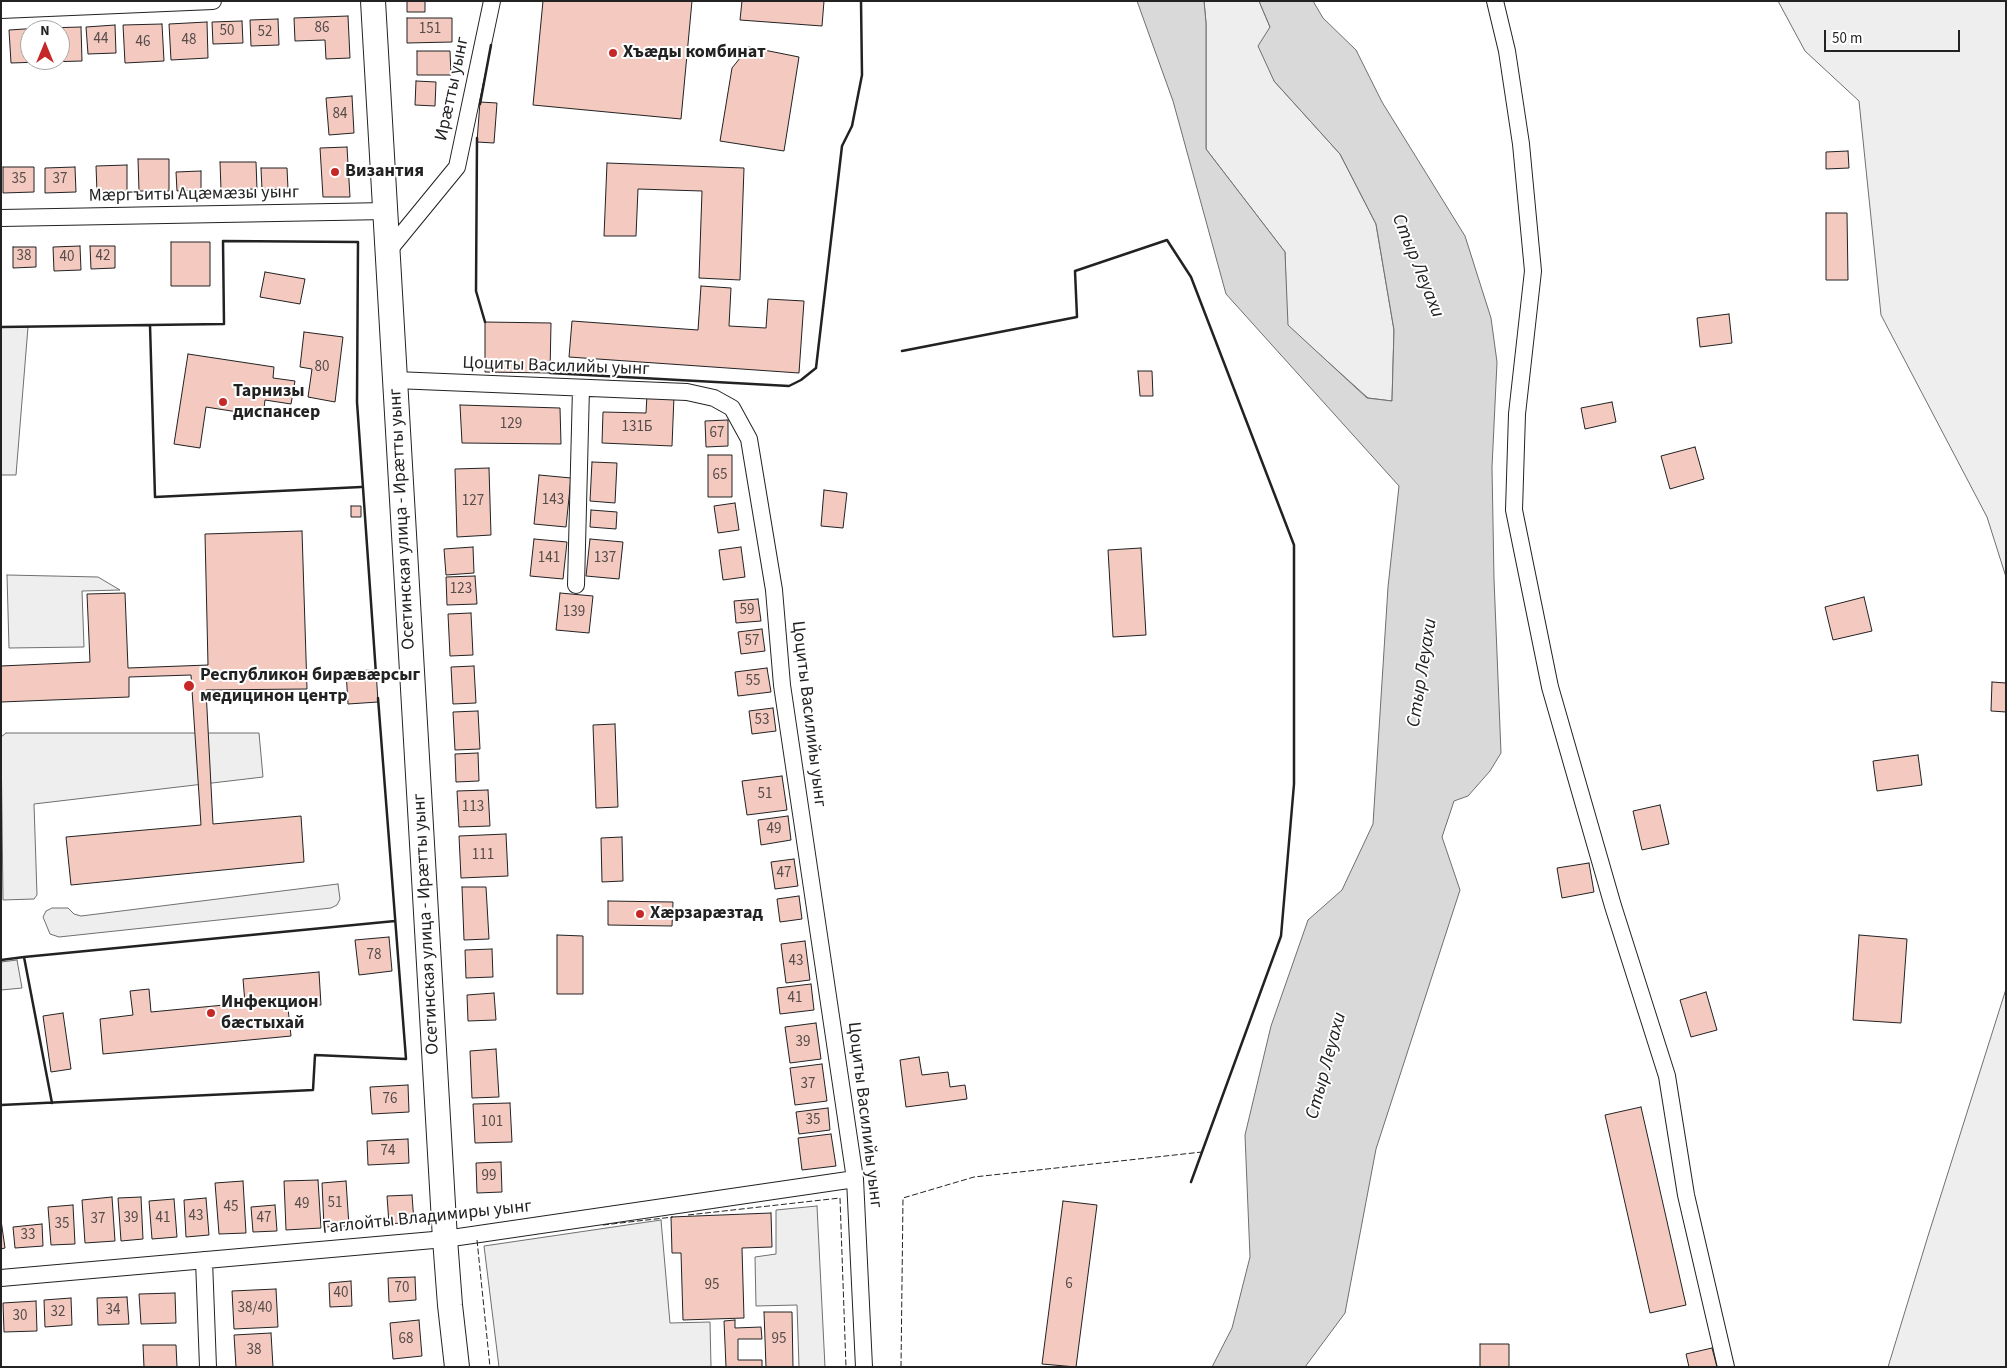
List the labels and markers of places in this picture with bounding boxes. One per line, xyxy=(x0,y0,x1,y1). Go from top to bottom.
place label: Хъæды комбинат xyxy=(623,42,766,64)
marker: Хъæды комбинат xyxy=(607,47,619,59)
place label: Византия xyxy=(345,161,424,183)
marker: Византия xyxy=(329,166,341,178)
place label: Тарнизы диспансер xyxy=(233,381,320,424)
marker: Тарнизы диспансер xyxy=(217,396,229,408)
place label: Республикон бирæвæрсыг медицинон центр xyxy=(200,665,420,708)
marker: Республикон бирæвæрсыг медицинон центр xyxy=(182,679,196,693)
place label: Хæрзарæзтад xyxy=(650,903,763,925)
marker: Хæрзарæзтад xyxy=(634,908,646,920)
place label: Инфекцион бæстыхай xyxy=(221,992,319,1034)
marker: Инфекцион бæстыхай xyxy=(205,1007,217,1019)

